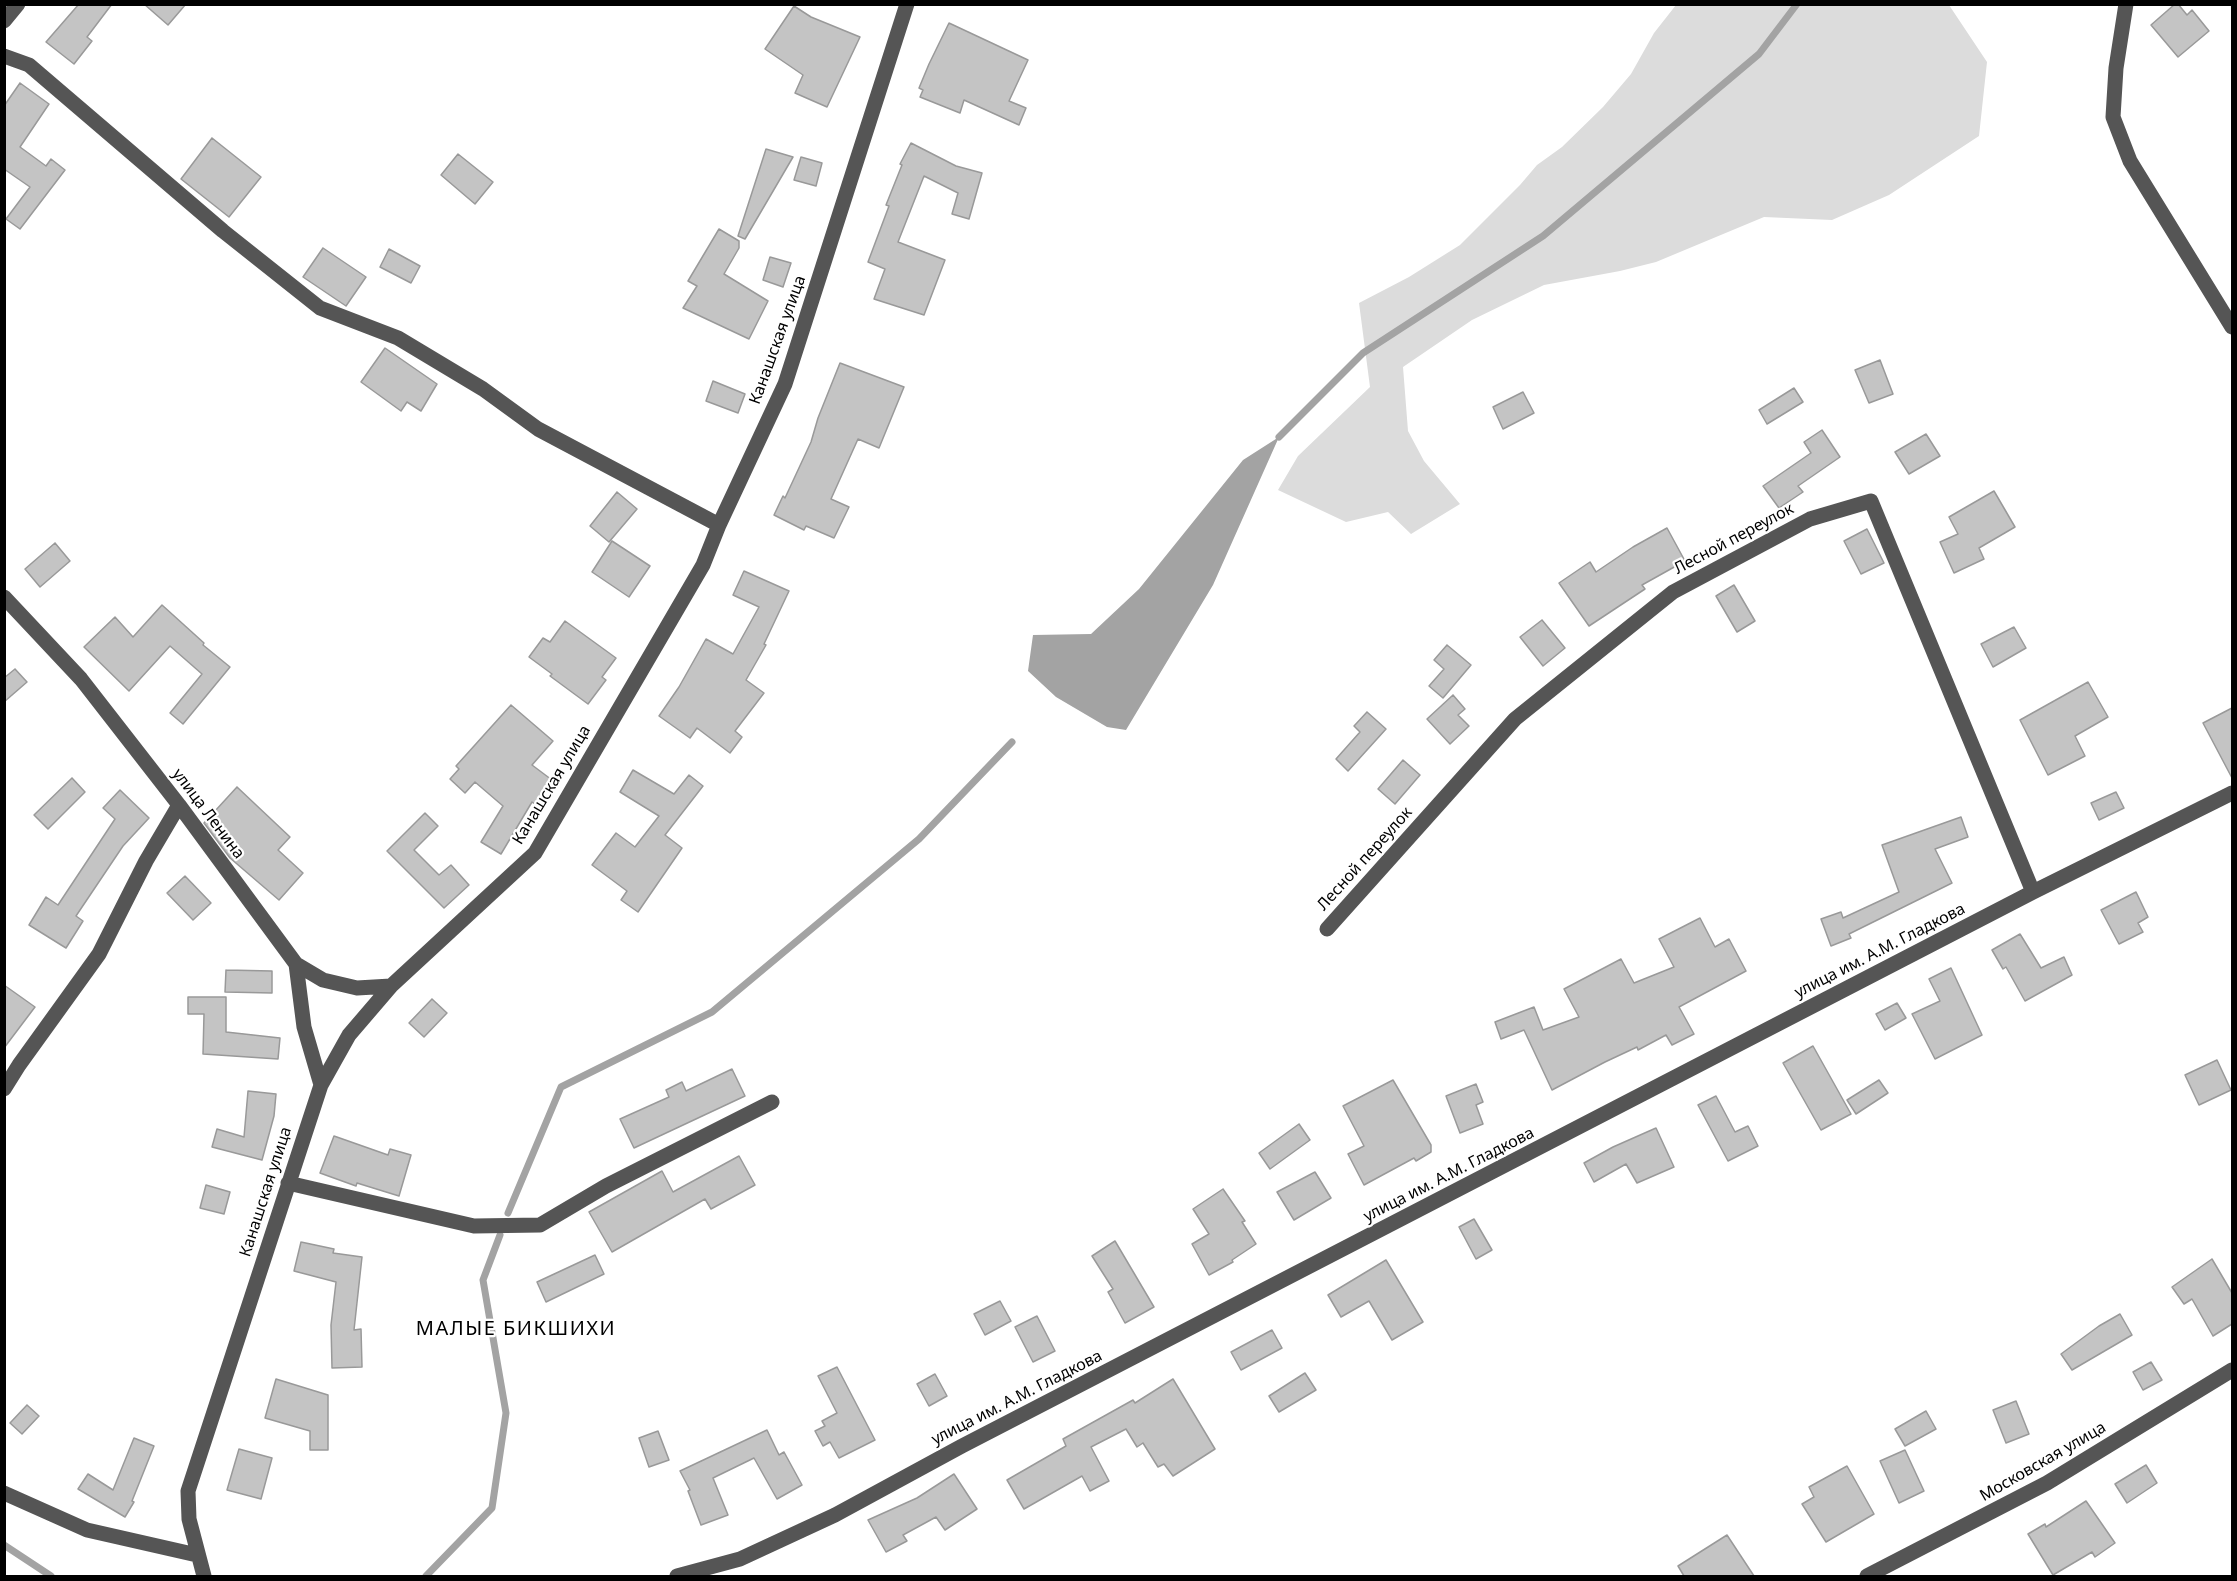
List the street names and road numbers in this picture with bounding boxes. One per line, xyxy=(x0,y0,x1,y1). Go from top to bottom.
street label: Канашская улица xyxy=(746,273,810,407)
street label: Лесной переулок xyxy=(1671,499,1797,579)
street label: Канашская улица xyxy=(509,722,595,848)
street label: улица Ленина xyxy=(168,765,248,863)
street label: Лесной переулок xyxy=(1313,803,1417,915)
street label: улица им. А.М. Гладкова xyxy=(1791,900,1969,1002)
street label: улица им. А.М. Гладкова xyxy=(1360,1124,1538,1226)
street label: Канашская улица xyxy=(236,1125,296,1259)
street label: улица им. А.М. Гладкова xyxy=(928,1347,1106,1449)
street label: Московская улица xyxy=(1977,1418,2109,1506)

